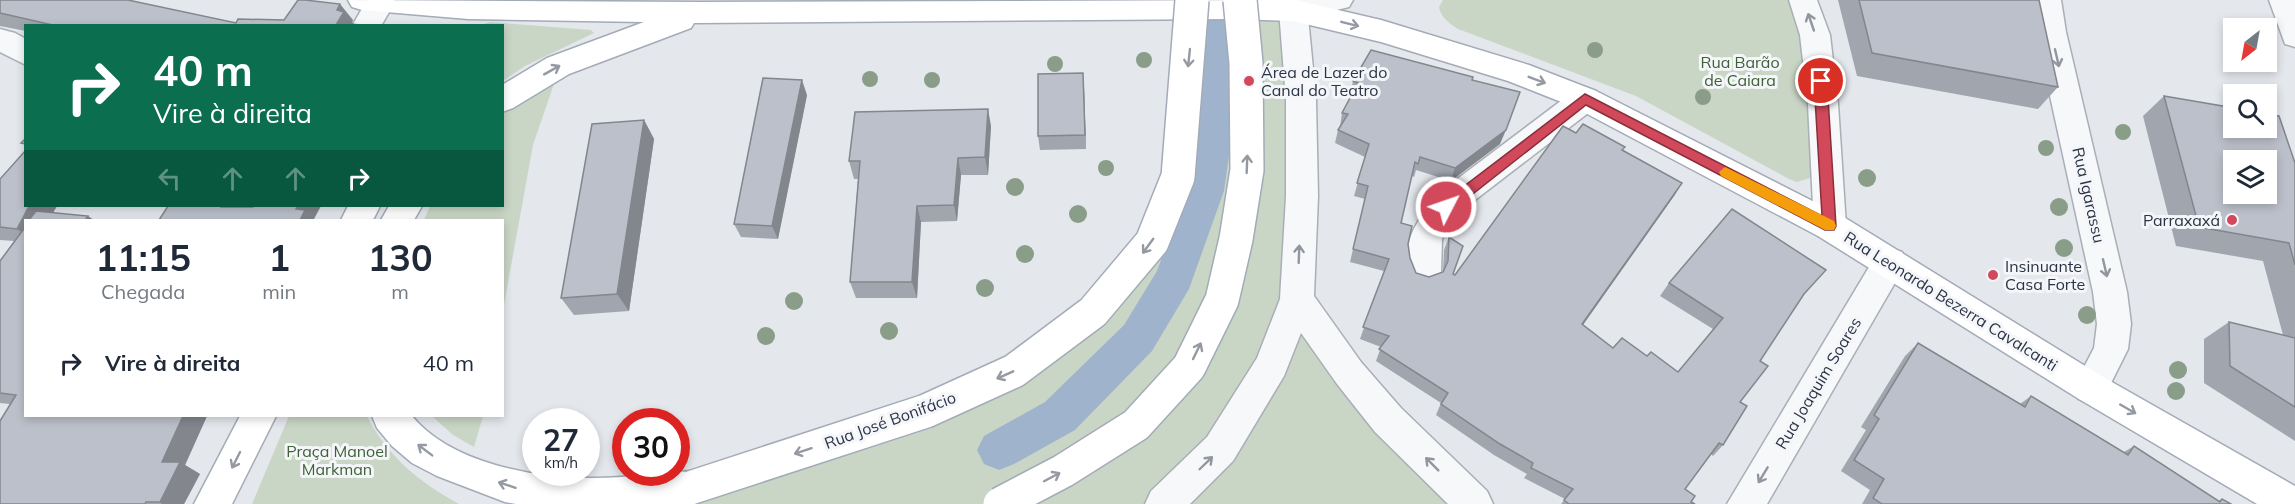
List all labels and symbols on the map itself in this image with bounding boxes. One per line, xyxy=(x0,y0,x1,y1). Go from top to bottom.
one-way arrow xyxy=(1804,13,1815,32)
one-way arrow xyxy=(1340,18,1359,30)
north arrow xyxy=(2223,18,2277,72)
one-way arrow xyxy=(1183,48,1194,68)
one-way arrow xyxy=(2052,48,2064,67)
park label: Rua Barão de Caiara xyxy=(1700,52,1780,90)
pin xyxy=(1795,55,1846,106)
place label: Área de Lazer do Canal do Teatro xyxy=(1261,62,1387,100)
one-way arrow xyxy=(543,64,561,75)
marker: Área de Lazer do Canal do Teatro xyxy=(1242,74,1256,88)
one-way arrow xyxy=(1527,75,1546,86)
street label: Rua Igarassu xyxy=(2068,145,2110,245)
one-way arrow xyxy=(1241,155,1253,174)
position arrow xyxy=(1414,175,1478,239)
place label: Parraxaxá xyxy=(2143,210,2220,230)
marker: Parraxaxá xyxy=(2225,213,2239,227)
street label: Rua Leonardo Bezerra Cavalcanti xyxy=(1841,227,2061,375)
one-way arrow xyxy=(1142,238,1154,254)
one-way arrow xyxy=(1294,244,1305,264)
place label: Insinuante Casa Forte xyxy=(2005,256,2085,294)
one-way arrow xyxy=(2100,258,2111,277)
marker: Insinuante Casa Forte xyxy=(1986,268,2000,282)
street label: Rua Joaquim Soares xyxy=(1771,314,1865,452)
one-way arrow xyxy=(1191,342,1203,360)
one-way arrow xyxy=(996,370,1014,382)
street label: Rua José Bonifácio xyxy=(822,387,958,453)
one-way arrow xyxy=(2119,404,2136,416)
speed limit sign: 30 xyxy=(612,408,690,486)
park label: Praça Manoel Markman xyxy=(286,441,388,479)
one-way arrow xyxy=(417,444,433,457)
one-way arrow xyxy=(794,446,813,457)
one-way arrow xyxy=(229,450,241,468)
one-way arrow xyxy=(1198,456,1213,470)
one-way arrow xyxy=(1424,456,1439,471)
one-way arrow xyxy=(1757,466,1769,483)
one-way arrow xyxy=(1043,471,1060,483)
one-way arrow xyxy=(498,478,517,489)

